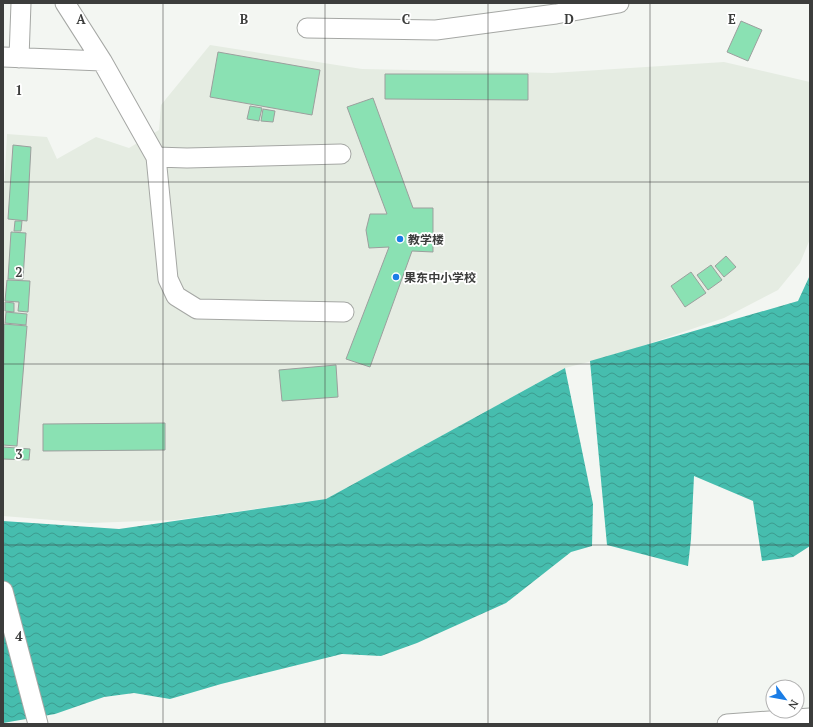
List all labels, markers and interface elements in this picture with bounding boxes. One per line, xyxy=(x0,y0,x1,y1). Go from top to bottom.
text: A xyxy=(76,10,86,28)
text: B xyxy=(240,10,248,28)
text: C xyxy=(402,10,410,28)
text: D xyxy=(564,10,574,28)
text: E xyxy=(728,10,736,28)
text: 1 xyxy=(15,81,23,99)
place label: 教学楼 xyxy=(408,232,444,247)
marker: 教学楼 xyxy=(395,234,405,244)
text: 2 xyxy=(15,263,23,281)
place label: 果东中小学校 xyxy=(404,270,476,285)
marker: 果东中小学校 xyxy=(391,272,401,282)
text: 3 xyxy=(15,445,23,463)
text: 4 xyxy=(15,627,23,645)
north arrow xyxy=(765,679,805,719)
text: N xyxy=(785,697,802,712)

